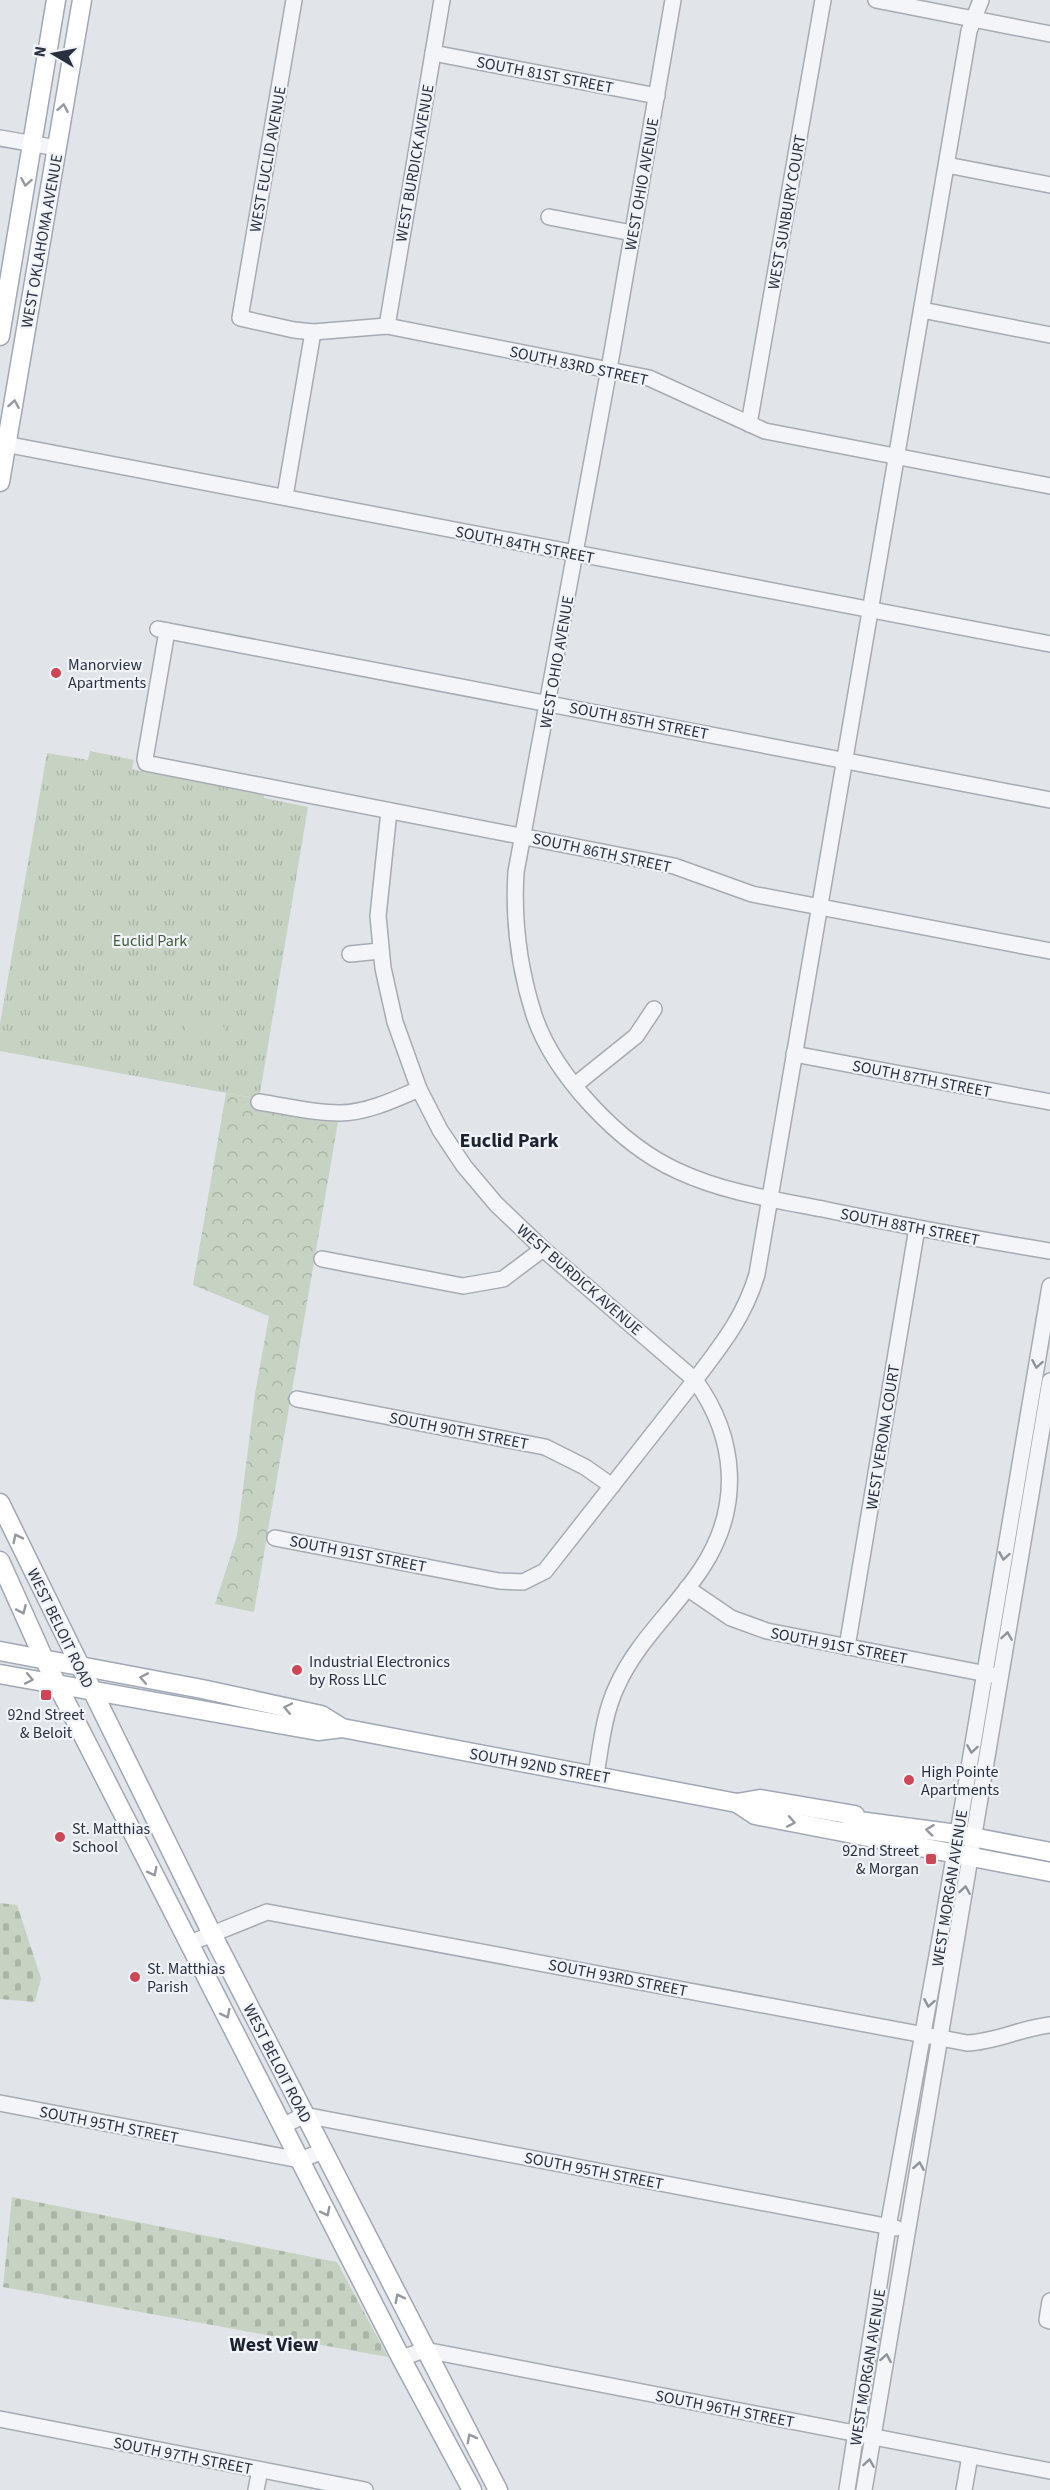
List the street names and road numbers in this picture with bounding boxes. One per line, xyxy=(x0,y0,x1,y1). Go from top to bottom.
street label: SOUTH 81ST STREET xyxy=(475,51,616,99)
street label: WEST BURDICK AVENUE xyxy=(390,83,440,244)
street label: WEST EUCLID AVENUE xyxy=(244,84,292,234)
street label: WEST OHIO AVENUE xyxy=(619,116,664,252)
street label: WEST SUNBURY COURT xyxy=(763,133,812,291)
street label: WEST OKLAHOMA AVENUE xyxy=(16,152,68,330)
street label: SOUTH 83RD STREET xyxy=(507,341,650,391)
street label: SOUTH 84TH STREET xyxy=(453,521,597,569)
street label: WEST OHIO AVENUE xyxy=(534,594,579,730)
street label: SOUTH 85TH STREET xyxy=(567,697,711,745)
street label: SOUTH 86TH STREET xyxy=(530,828,674,878)
street label: SOUTH 87TH STREET xyxy=(850,1055,994,1103)
street label: SOUTH 88TH STREET xyxy=(838,1203,982,1251)
street label: WEST BURDICK AVENUE xyxy=(512,1219,647,1340)
street label: WEST VERONA COURT xyxy=(861,1363,905,1511)
street label: SOUTH 90TH STREET xyxy=(387,1407,531,1455)
street label: SOUTH 91ST STREET xyxy=(288,1530,429,1578)
street label: WEST BELOIT ROAD xyxy=(22,1565,99,1692)
street label: SOUTH 91ST STREET xyxy=(769,1622,910,1670)
street label: SOUTH 92ND STREET xyxy=(468,1743,612,1789)
street label: WEST MORGAN AVENUE xyxy=(927,1808,973,1968)
street label: SOUTH 93RD STREET xyxy=(546,1954,690,2002)
street label: WEST BELOIT ROAD xyxy=(238,2000,317,2127)
street label: SOUTH 95TH STREET xyxy=(37,2101,181,2149)
street label: SOUTH 95TH STREET xyxy=(522,2147,666,2195)
street label: WEST MORGAN AVENUE xyxy=(845,2287,891,2447)
street label: SOUTH 96TH STREET xyxy=(653,2385,797,2433)
street label: SOUTH 97TH STREET xyxy=(111,2432,255,2480)

